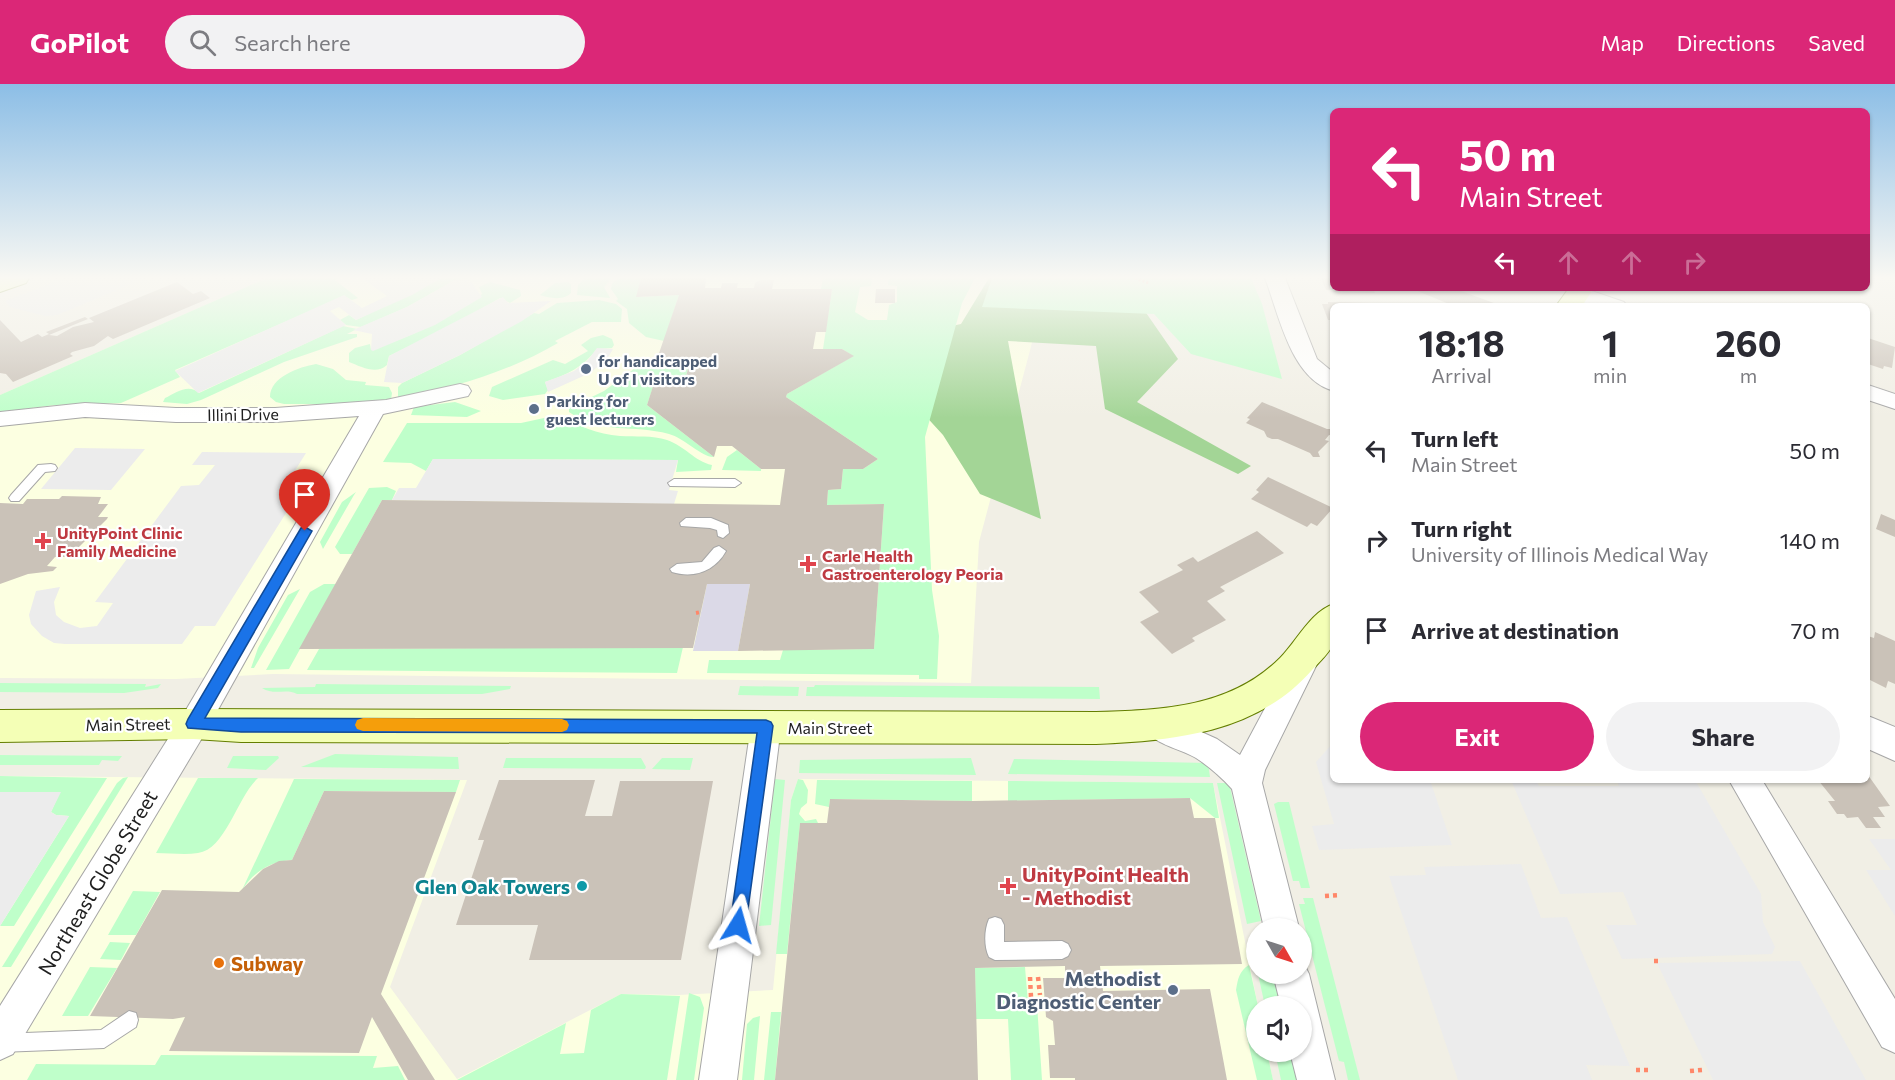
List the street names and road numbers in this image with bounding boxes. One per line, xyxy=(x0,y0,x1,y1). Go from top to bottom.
street label: Illini Drive xyxy=(207,404,279,424)
street label: Main Street xyxy=(85,714,171,734)
street label: Main Street xyxy=(787,718,873,737)
street label: Northeast Globe Street xyxy=(32,785,162,979)

